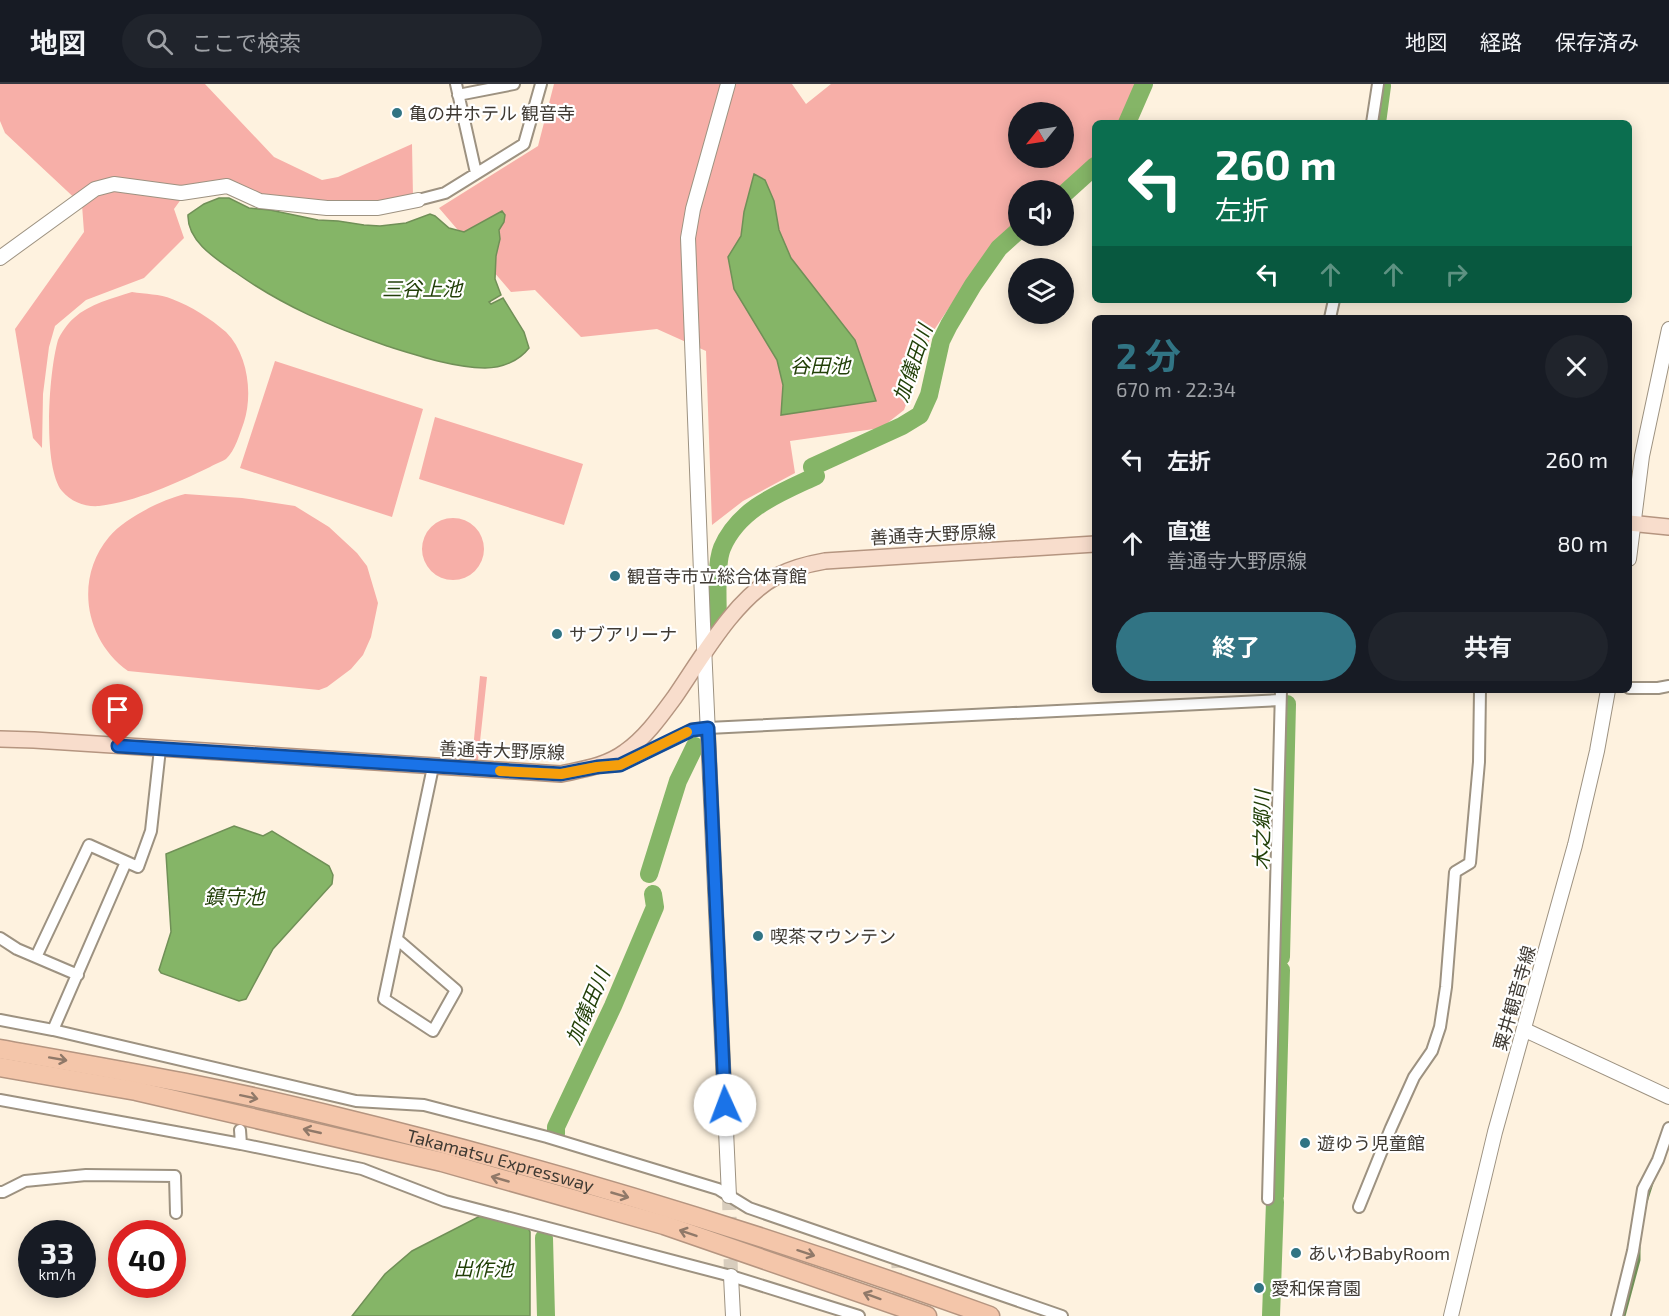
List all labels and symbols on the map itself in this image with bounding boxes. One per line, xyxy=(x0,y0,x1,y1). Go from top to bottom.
place label: 亀の井ホテル 観音寺 xyxy=(409,102,575,124)
north arrow xyxy=(1008,102,1074,168)
marker: 亀の井ホテル 観音寺 xyxy=(390,106,404,120)
water label: 三谷上池 xyxy=(382,276,464,300)
water label: 加儀田川 xyxy=(888,319,937,405)
water label: 谷田池 xyxy=(790,353,852,377)
street label: 善通寺大野原線 xyxy=(870,520,996,548)
place label: 観音寺市立総合体育館 xyxy=(627,565,807,587)
marker: 観音寺市立総合体育館 xyxy=(608,569,622,583)
place label: サブアリーナ xyxy=(569,623,677,645)
marker: サブアリーナ xyxy=(550,627,564,641)
pin xyxy=(92,684,143,746)
street label: 善通寺大野原線 xyxy=(439,737,565,763)
water label: 木之郷川 xyxy=(1248,788,1274,870)
water label: 鎮守池 xyxy=(204,884,266,908)
place label: 喫茶マウンテン xyxy=(770,925,896,947)
marker: 喫茶マウンテン xyxy=(751,929,765,943)
street label: 粟井観音寺線 xyxy=(1489,943,1539,1053)
water label: 加儀田川 xyxy=(560,963,614,1048)
one-way arrow xyxy=(47,1054,67,1065)
position arrow xyxy=(693,1073,757,1137)
one-way arrow xyxy=(239,1092,258,1103)
one-way arrow xyxy=(302,1124,321,1136)
street label: Takamatsu Expressway xyxy=(405,1124,597,1196)
place label: 遊ゆう児童館 xyxy=(1317,1132,1425,1154)
marker: 遊ゆう児童館 xyxy=(1298,1136,1312,1150)
one-way arrow xyxy=(491,1173,510,1184)
one-way arrow xyxy=(610,1190,629,1201)
speed limit sign: 40 xyxy=(108,1220,186,1298)
one-way arrow xyxy=(679,1227,698,1238)
place label: あいわBabyRoom xyxy=(1308,1242,1450,1264)
marker: あいわBabyRoom xyxy=(1289,1246,1303,1260)
one-way arrow xyxy=(796,1248,815,1259)
water label: 出作池 xyxy=(453,1256,515,1280)
place label: 愛和保育園 xyxy=(1271,1277,1361,1299)
marker: 愛和保育園 xyxy=(1252,1281,1266,1295)
one-way arrow xyxy=(863,1290,882,1301)

